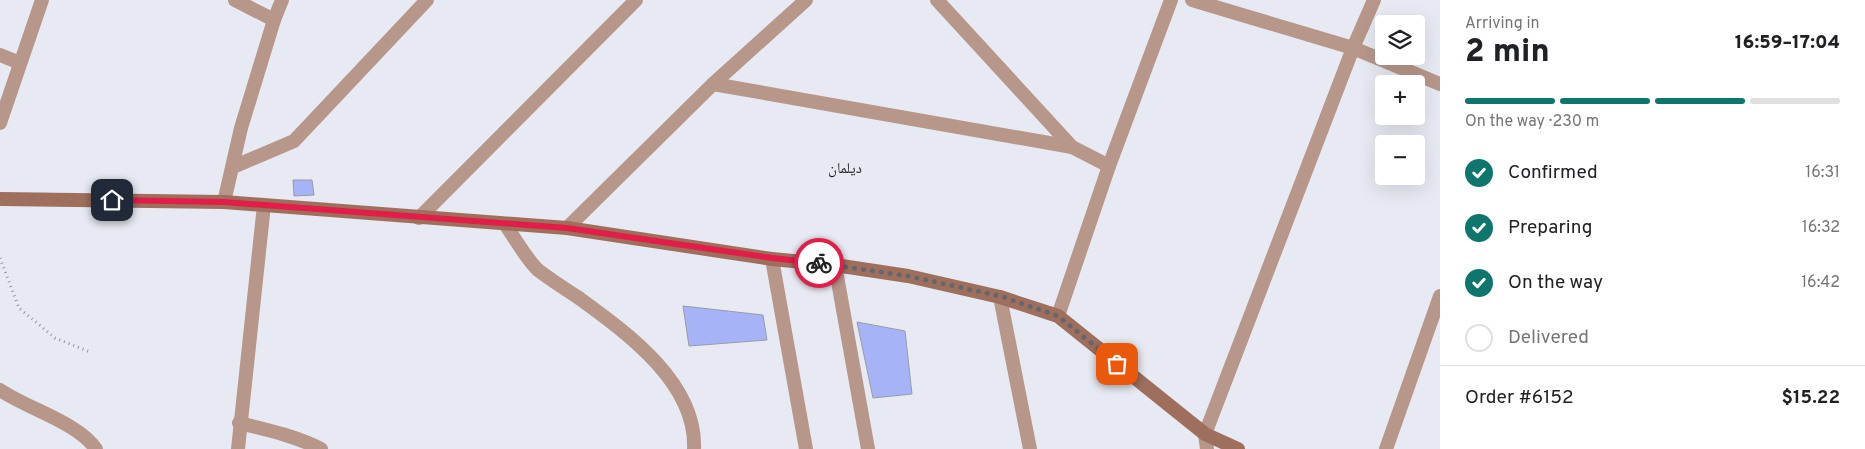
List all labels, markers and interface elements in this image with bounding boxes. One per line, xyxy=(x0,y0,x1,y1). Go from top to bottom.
text: Arriving in xyxy=(1465,14,1540,34)
map controls xyxy=(1375,15,1425,185)
button: layers xyxy=(1375,15,1425,65)
text: 16:59–17:04 xyxy=(1735,31,1840,55)
text: 2 min xyxy=(1465,33,1550,73)
button: + xyxy=(1375,75,1425,125)
text: On the way · 230 m xyxy=(1465,112,1599,132)
button: − xyxy=(1375,135,1425,185)
icon: check xyxy=(1465,159,1493,187)
district label: دیلمان xyxy=(828,160,862,179)
text: Confirmed xyxy=(1508,161,1598,185)
text: 16:31 xyxy=(1805,163,1840,183)
pin xyxy=(91,179,133,221)
icon: home xyxy=(98,186,126,214)
icon: check xyxy=(1465,214,1493,242)
text: Preparing xyxy=(1508,216,1592,240)
text: 16:32 xyxy=(1802,218,1840,238)
courier xyxy=(794,238,844,288)
icon: bike xyxy=(805,249,833,277)
icon: check xyxy=(1465,269,1493,297)
text: On the way xyxy=(1508,271,1603,295)
text: 16:42 xyxy=(1801,273,1840,293)
text: Delivered xyxy=(1508,326,1589,350)
pin xyxy=(1096,343,1138,385)
icon: bag xyxy=(1103,350,1131,378)
text: Order #6152 xyxy=(1465,386,1574,410)
text: $15.22 xyxy=(1781,386,1840,410)

